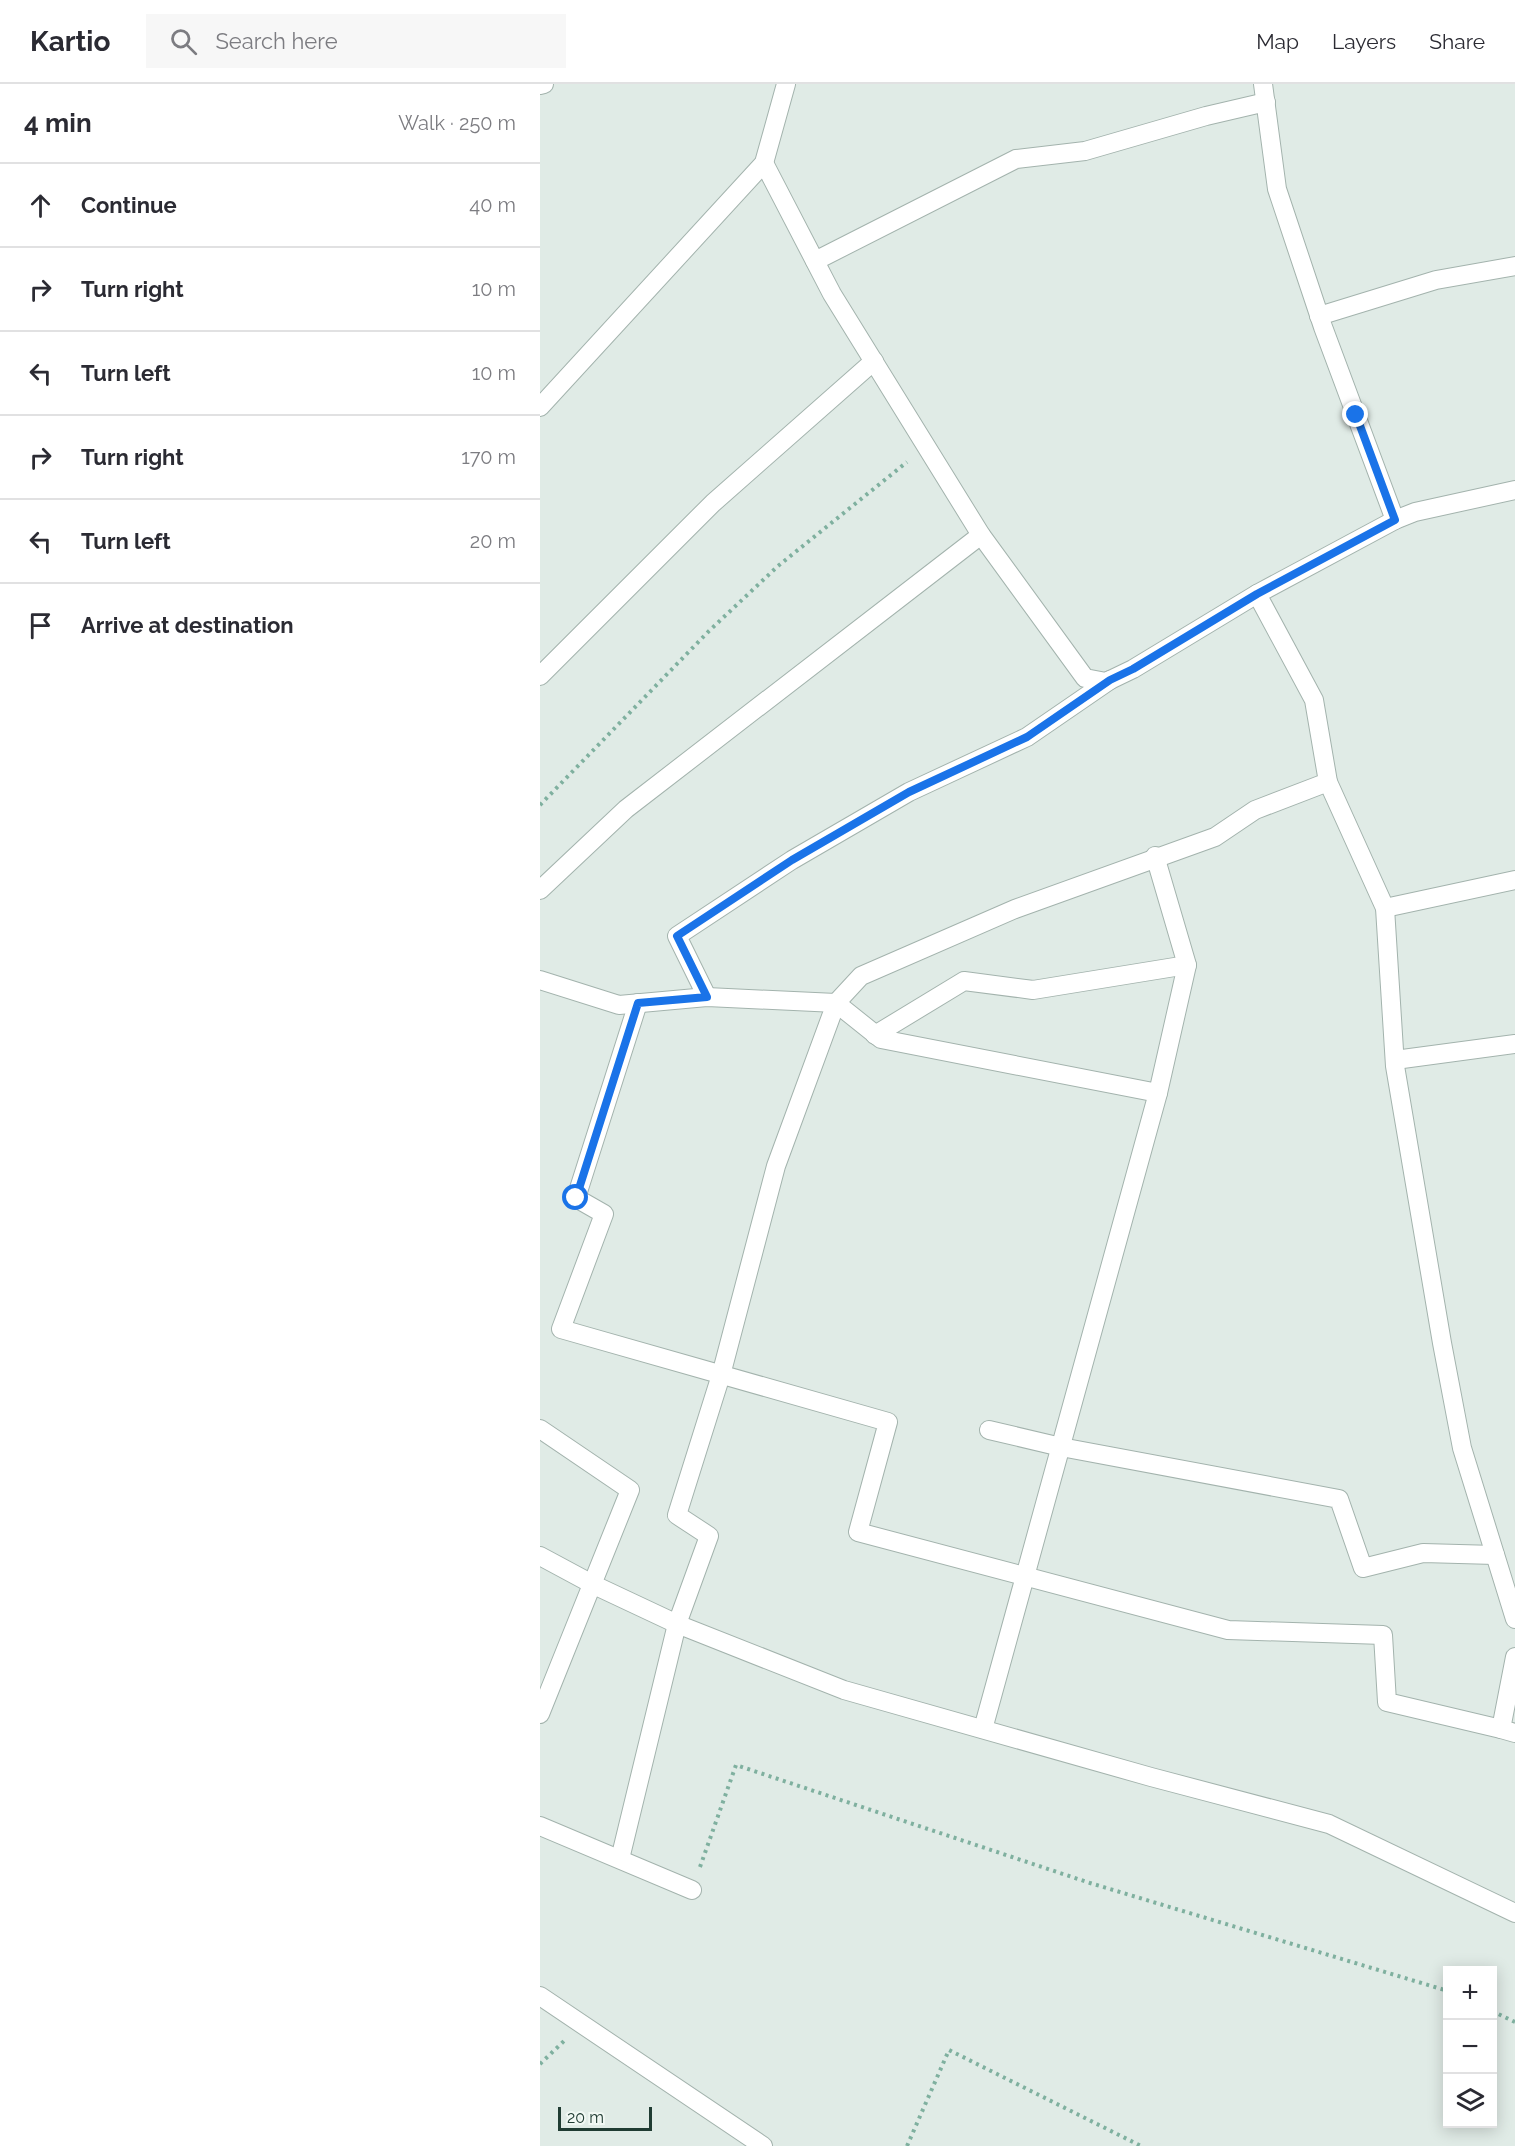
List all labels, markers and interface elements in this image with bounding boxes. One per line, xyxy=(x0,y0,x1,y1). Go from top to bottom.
search box xyxy=(146,14,566,68)
text: Kartio xyxy=(30,25,110,58)
icon: search xyxy=(167,25,200,58)
text: Search here xyxy=(215,28,338,54)
text: Map xyxy=(1256,29,1299,54)
text: Layers xyxy=(1332,29,1396,54)
text: Share xyxy=(1429,29,1485,54)
text: 4 min xyxy=(24,108,92,138)
text: Walk · 250 m xyxy=(398,111,516,135)
icon: ahead xyxy=(24,189,57,222)
text: Continue xyxy=(81,192,177,218)
text: 40 m xyxy=(469,193,516,217)
icon: right xyxy=(24,273,57,306)
text: Turn right xyxy=(81,276,184,302)
text: 10 m xyxy=(472,277,516,301)
icon: left xyxy=(24,357,57,390)
text: Turn left xyxy=(81,360,171,386)
text: 10 m xyxy=(472,361,516,385)
route end xyxy=(1342,401,1368,427)
icon: right xyxy=(24,441,57,474)
text: Turn right xyxy=(81,444,184,470)
text: 170 m xyxy=(461,445,516,469)
icon: left xyxy=(24,525,57,558)
text: Turn left xyxy=(81,528,171,554)
text: 20 m xyxy=(470,529,516,553)
icon: arrive xyxy=(24,609,57,642)
text: Arrive at destination xyxy=(81,612,294,638)
route start xyxy=(562,1184,588,1210)
map controls xyxy=(1443,1966,1497,2128)
button: + xyxy=(1443,1966,1497,2020)
button: − xyxy=(1443,2020,1497,2074)
button: layers xyxy=(1443,2074,1497,2128)
scale bar xyxy=(558,2104,652,2132)
text: 20 m xyxy=(567,2108,604,2127)

